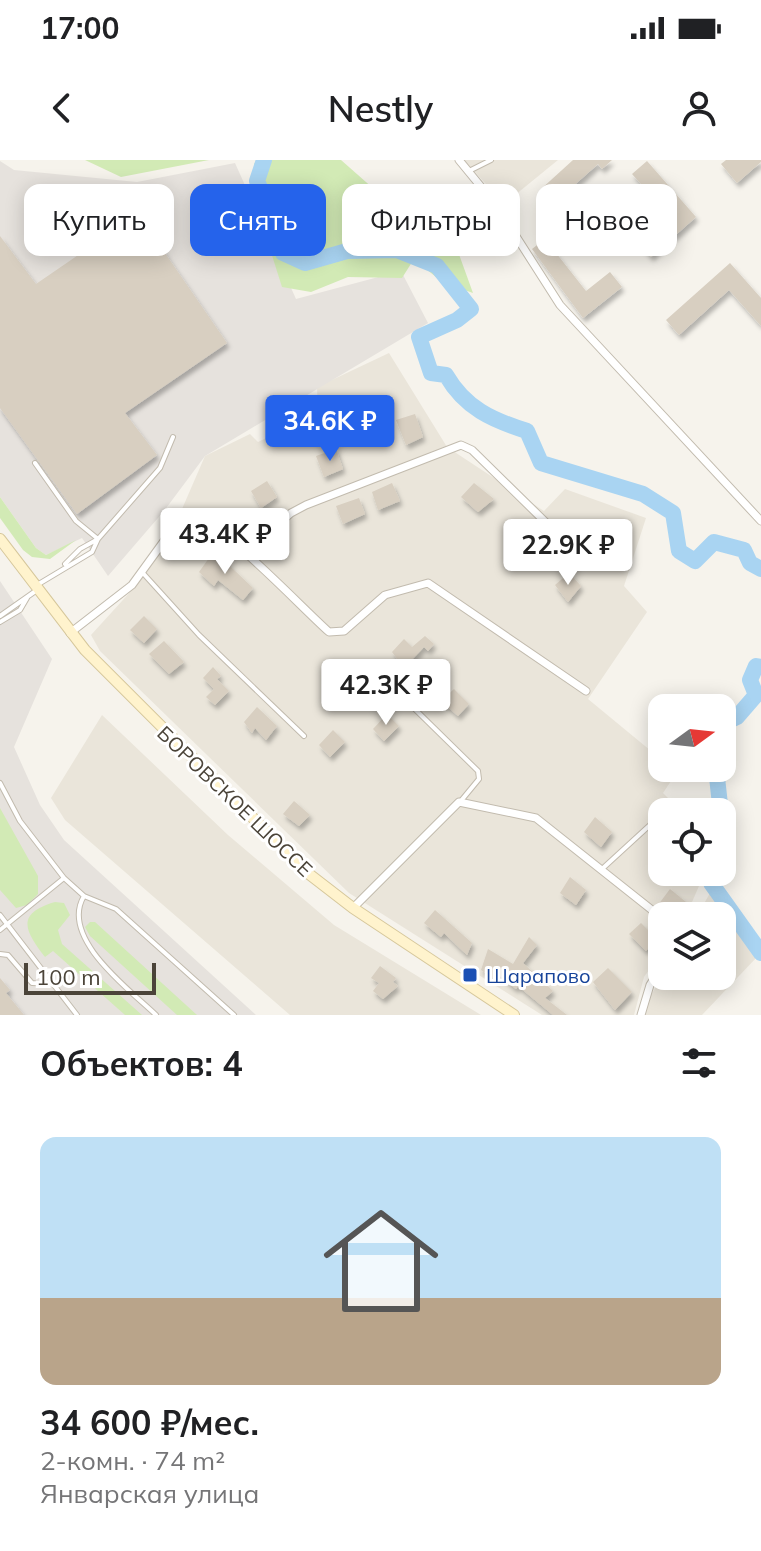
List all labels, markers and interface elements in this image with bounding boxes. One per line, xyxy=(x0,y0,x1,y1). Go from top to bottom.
text: 17:00 xyxy=(40,9,119,47)
icon: back xyxy=(40,86,84,130)
text: Nestly xyxy=(328,86,433,131)
icon: person xyxy=(677,86,721,130)
chip: Купить xyxy=(24,184,174,256)
chip: Снять xyxy=(190,184,326,256)
chip: Фильтры xyxy=(342,184,520,256)
chip: Новое xyxy=(536,184,677,256)
pin: 34.6K ₽ xyxy=(256,395,404,463)
text: 34.6K ₽ xyxy=(283,404,377,437)
pin: 43.4K ₽ xyxy=(151,508,299,576)
text: 43.4K ₽ xyxy=(178,517,272,550)
pin: 22.9K ₽ xyxy=(494,519,642,587)
text: 22.9K ₽ xyxy=(521,528,615,561)
pin: 42.3K ₽ xyxy=(312,659,460,727)
text: 42.3K ₽ xyxy=(339,668,433,701)
north arrow xyxy=(648,694,736,782)
map controls xyxy=(648,694,736,990)
street label: БОРОВСКОЕ ШОССЕ xyxy=(152,720,318,882)
button: locate xyxy=(648,798,736,886)
button: layers xyxy=(648,902,736,990)
scale bar xyxy=(24,959,156,995)
text: 100 m xyxy=(36,963,101,991)
place label: Шарапово xyxy=(486,963,591,988)
marker: Шарапово xyxy=(461,966,479,984)
icon: filters xyxy=(677,1041,721,1085)
text: Объектов: 4 xyxy=(40,1042,243,1085)
icon: home xyxy=(309,1189,453,1333)
text: 34 600 ₽/мес. xyxy=(40,1401,259,1444)
text: 2-комн. · 74 m² xyxy=(40,1444,225,1477)
text: Январская улица xyxy=(40,1477,259,1510)

